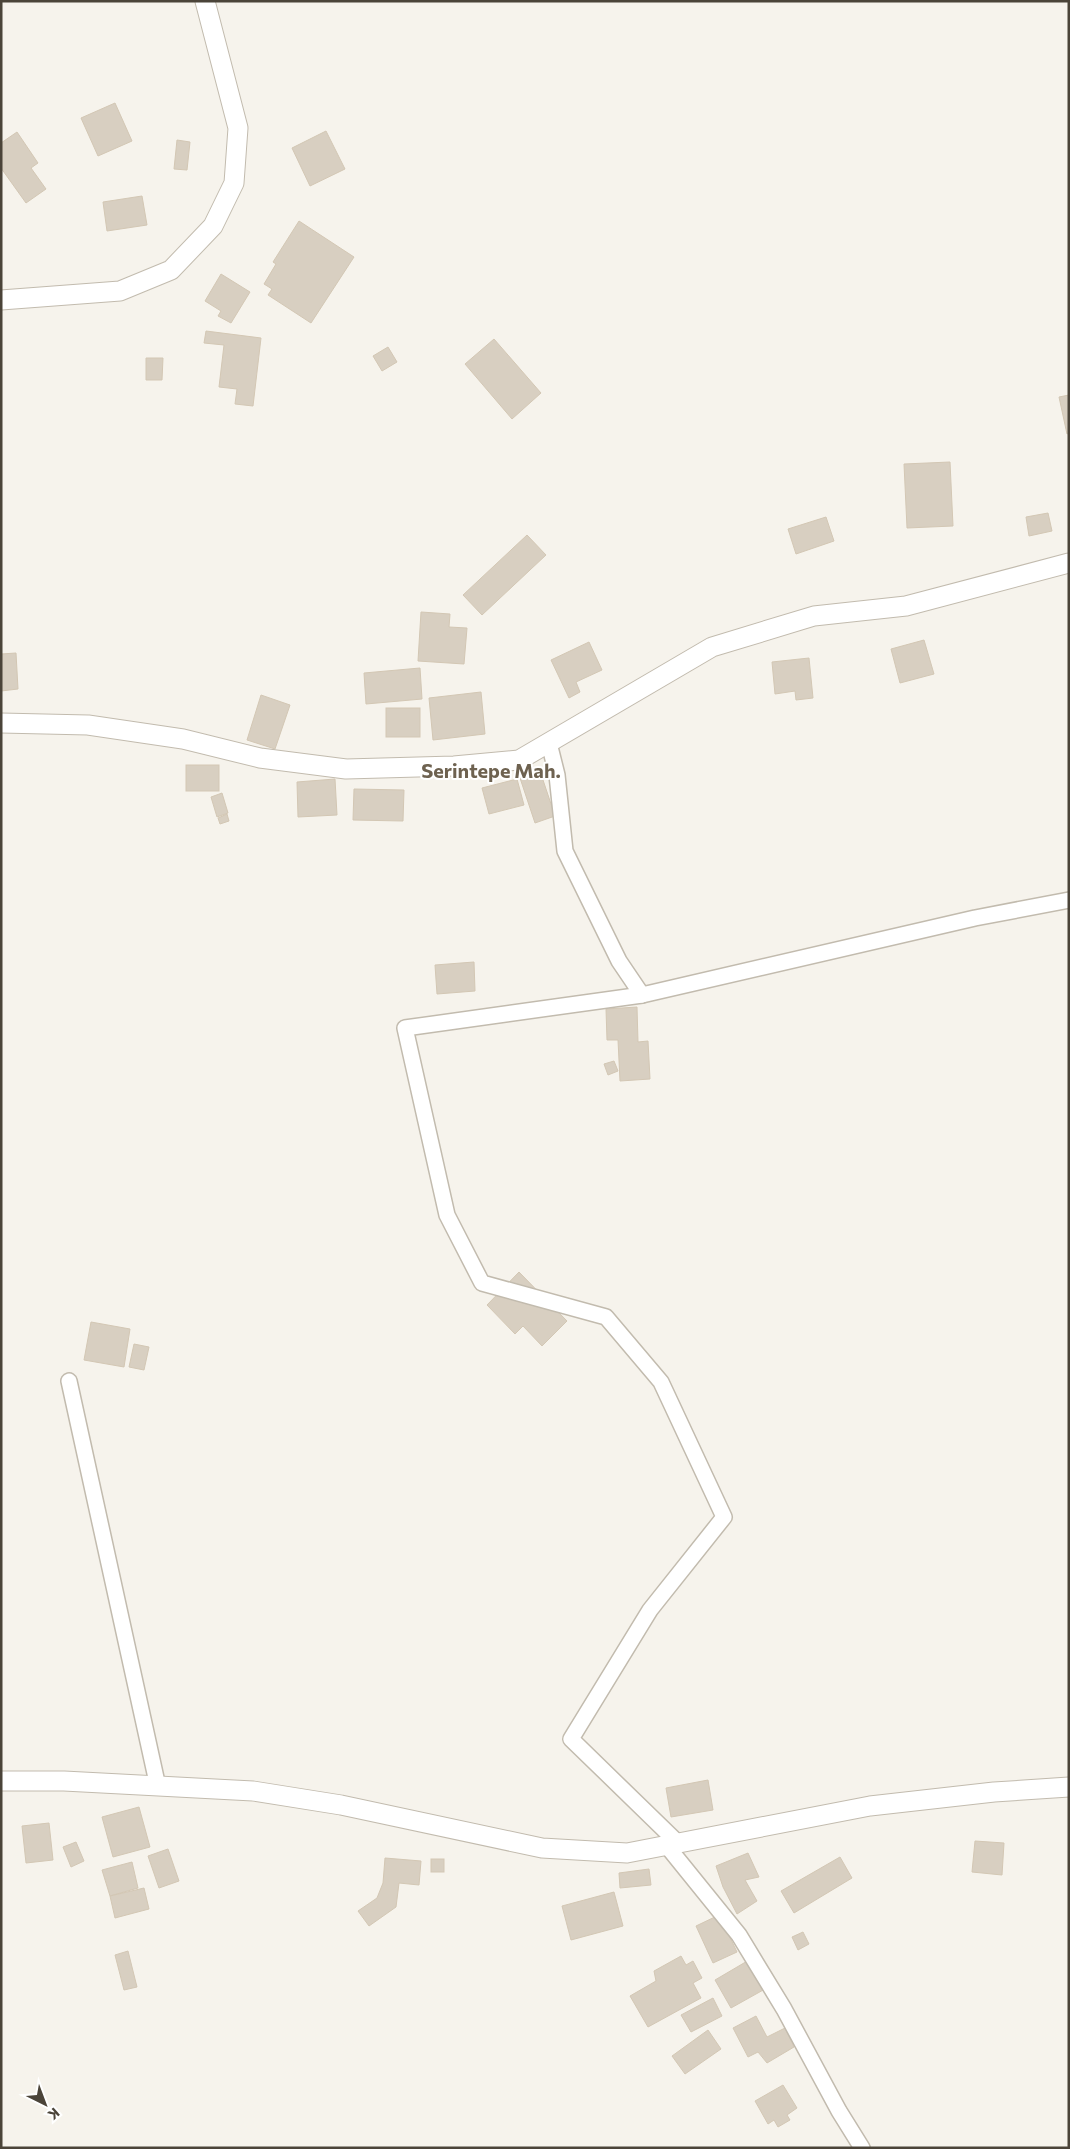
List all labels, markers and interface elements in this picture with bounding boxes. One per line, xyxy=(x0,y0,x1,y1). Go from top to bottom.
district label: Serintepe Mah. xyxy=(421,758,561,782)
north arrow xyxy=(20,2079,70,2129)
text: K xyxy=(45,2104,63,2124)

